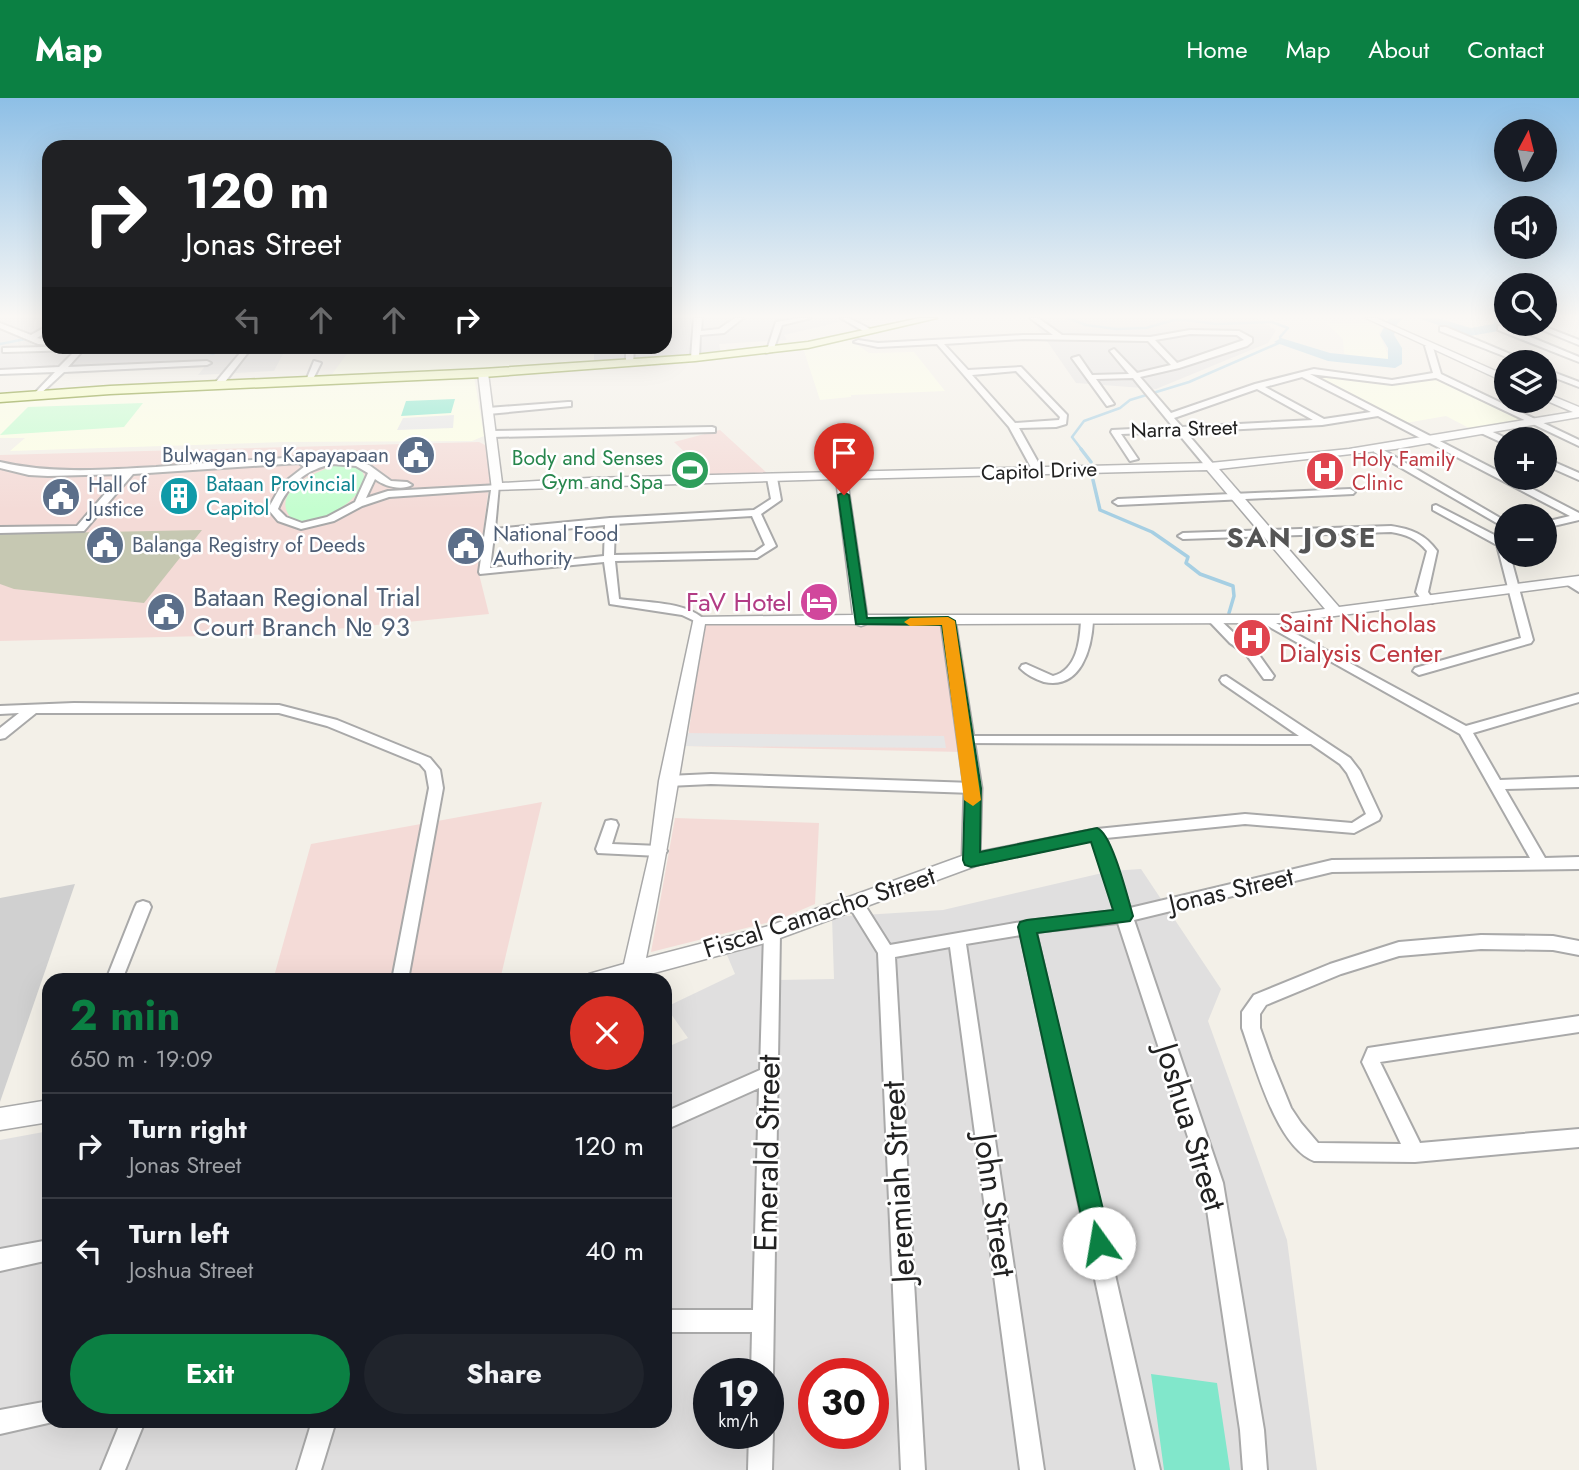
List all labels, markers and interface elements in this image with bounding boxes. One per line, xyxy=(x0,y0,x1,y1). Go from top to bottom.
text: Map xyxy=(35,26,103,73)
text: Home xyxy=(1186,32,1248,67)
text: Map xyxy=(1286,32,1330,67)
text: About xyxy=(1368,32,1429,67)
text: Contact xyxy=(1467,32,1544,67)
north arrow xyxy=(1494,119,1558,182)
map controls xyxy=(1494,119,1557,567)
text: 120 m xyxy=(185,156,329,226)
icon: right xyxy=(70,168,161,259)
button: sound xyxy=(1494,196,1557,259)
text: Jonas Street xyxy=(185,221,341,267)
button: search xyxy=(1494,273,1557,336)
icon: left xyxy=(229,301,267,339)
icon: ahead xyxy=(302,301,340,339)
icon: ahead xyxy=(375,301,413,339)
icon: right xyxy=(448,301,486,339)
button: layers xyxy=(1494,350,1557,413)
street label: Narra Street xyxy=(1130,412,1238,446)
pin xyxy=(814,423,874,495)
button: + xyxy=(1494,427,1557,490)
public building icon: Bulwagan ng Kapayapaan xyxy=(395,434,437,476)
icon: arrive xyxy=(825,434,863,472)
place label: Bulwagan ng Kapayapaan xyxy=(162,440,389,470)
place label: Body and Senses Gym and Spa xyxy=(512,443,663,497)
place label: Holy Family Clinic xyxy=(1352,444,1455,498)
sports icon: Body and Senses Gym and Spa xyxy=(669,449,711,491)
hospital icon: Holy Family Clinic xyxy=(1304,450,1346,492)
street label: Capitol Drive xyxy=(980,454,1098,488)
place label: Bataan Provincial Capitol xyxy=(206,469,356,523)
place label: Hall of Justice xyxy=(85,470,148,524)
building icon: Bataan Provincial Capitol xyxy=(158,475,200,517)
public building icon: Hall of Justice xyxy=(40,476,82,518)
button: − xyxy=(1494,504,1557,567)
district label: SAN JOSE xyxy=(1226,517,1378,558)
place label: National Food Authority xyxy=(493,519,618,573)
public building icon: Balanga Registry of Deeds xyxy=(84,524,126,566)
public building icon: National Food Authority xyxy=(445,525,487,567)
place label: Balanga Registry of Deeds xyxy=(132,530,365,560)
place label: Bataan Regional Trial Court Branch № 93 xyxy=(193,578,421,646)
hotel icon: FaV Hotel xyxy=(798,581,840,623)
place label: FaV Hotel xyxy=(686,583,792,621)
public building icon: Bataan Regional Trial Court Branch № 93 xyxy=(145,591,187,633)
place label: Saint Nicholas Dialysis Center xyxy=(1279,604,1442,672)
hospital icon: Saint Nicholas Dialysis Center xyxy=(1231,617,1273,659)
street label: Fiscal Camacho Street xyxy=(698,856,941,967)
street label: Jonas Street xyxy=(1162,857,1298,923)
text: 2 min xyxy=(70,985,180,1046)
button: close xyxy=(570,996,644,1070)
street label: Joshua Street xyxy=(1143,1034,1238,1217)
text: 650 m · 19:09 xyxy=(70,1042,213,1076)
street label: Emerald Street xyxy=(742,1054,792,1252)
street label: Jeremiah Street xyxy=(870,1079,926,1288)
text: Turn right xyxy=(129,1110,247,1148)
street label: John Street xyxy=(962,1126,1028,1280)
icon: right xyxy=(70,1127,108,1165)
text: 120 m xyxy=(574,1127,644,1165)
text: Jonas Street xyxy=(129,1148,241,1182)
position arrow xyxy=(1062,1206,1136,1280)
text: Turn left xyxy=(129,1215,229,1253)
icon: left xyxy=(70,1232,108,1270)
text: 40 m xyxy=(585,1232,644,1270)
text: Joshua Street xyxy=(129,1253,253,1287)
button: Exit xyxy=(70,1334,350,1414)
button: Share xyxy=(364,1334,644,1414)
speed limit sign: 30 xyxy=(798,1358,889,1449)
text: 19 xyxy=(718,1369,759,1419)
text: km/h xyxy=(718,1408,759,1434)

